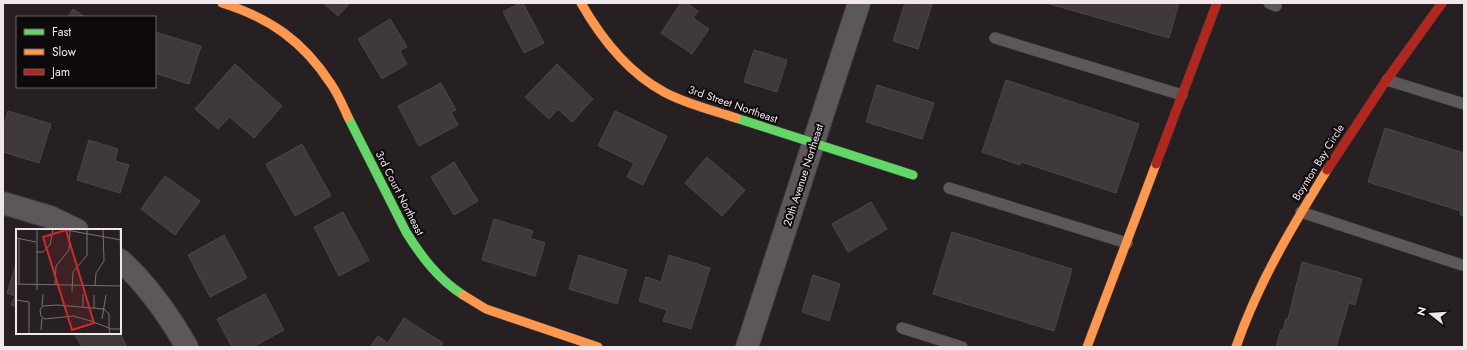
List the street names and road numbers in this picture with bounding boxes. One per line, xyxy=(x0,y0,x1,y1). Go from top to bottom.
street label: 3rd Street Northeast xyxy=(686,81,780,127)
street label: Boynton Bay Circle xyxy=(1288,120,1348,203)
street label: 20th Avenue Northeast xyxy=(779,121,827,228)
street label: 3rd Court Northeast xyxy=(372,148,428,238)

